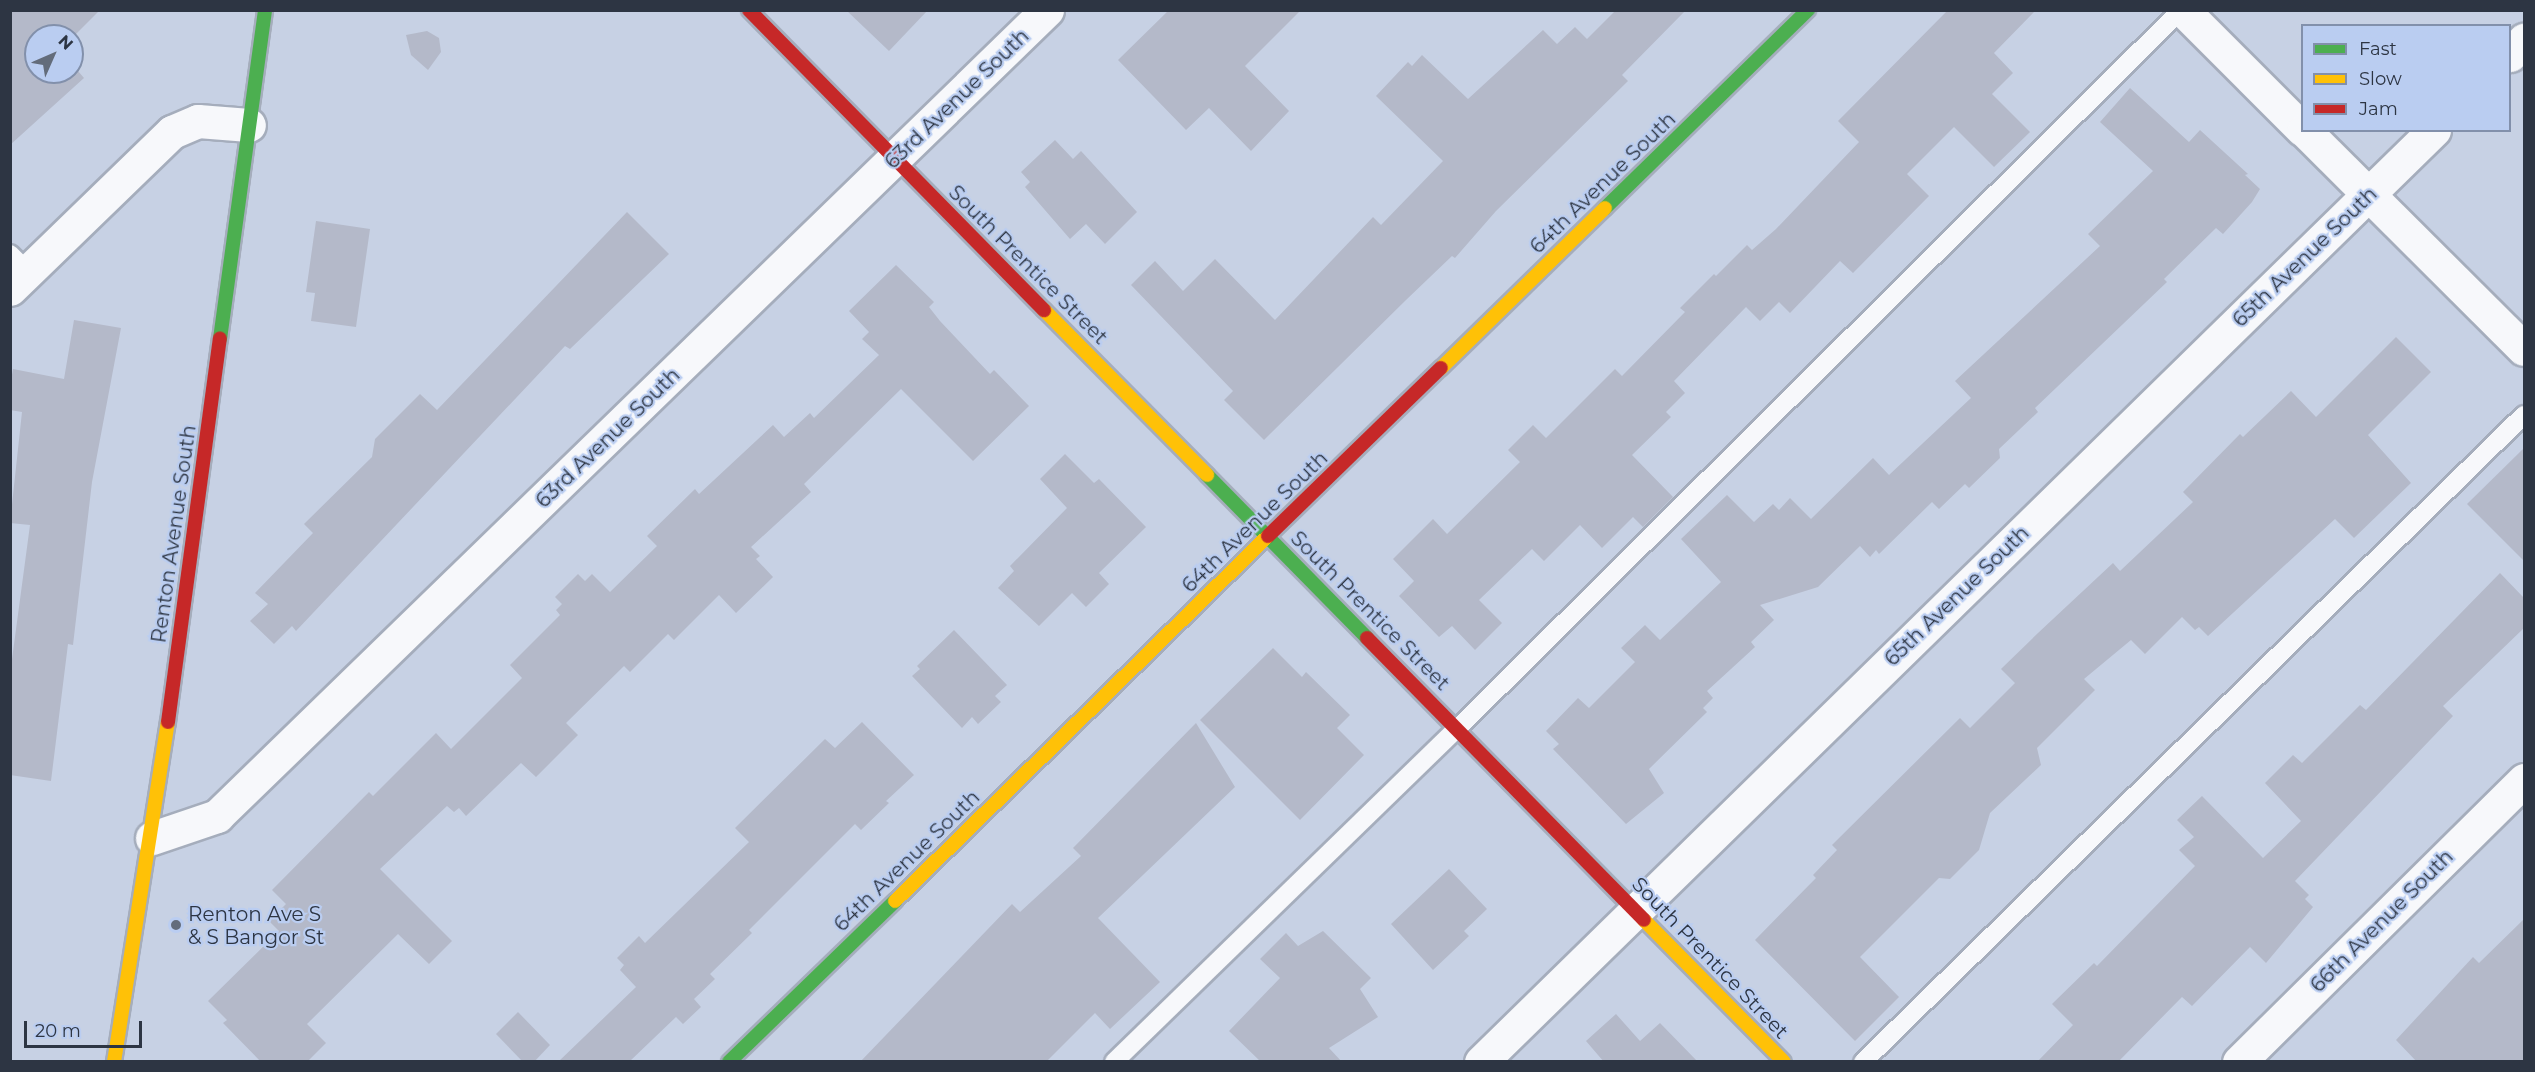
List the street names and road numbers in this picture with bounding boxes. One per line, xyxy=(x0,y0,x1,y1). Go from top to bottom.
street label: 63rd Avenue South xyxy=(880,24,1034,174)
street label: 64th Avenue South xyxy=(1525,107,1681,259)
street label: South Prentice Street xyxy=(944,181,1112,349)
street label: 65th Avenue South xyxy=(2228,182,2382,332)
street label: 63rd Avenue South xyxy=(531,363,685,513)
street label: Renton Avenue South xyxy=(147,424,201,644)
street label: 64th Avenue South xyxy=(1177,446,1333,598)
street label: 65th Avenue South xyxy=(1880,521,2034,671)
street label: South Prentice Street xyxy=(1286,527,1454,695)
street label: 64th Avenue South xyxy=(829,785,985,937)
street label: 66th Avenue South xyxy=(2306,845,2458,997)
street label: South Prentice Street xyxy=(1627,872,1793,1044)

